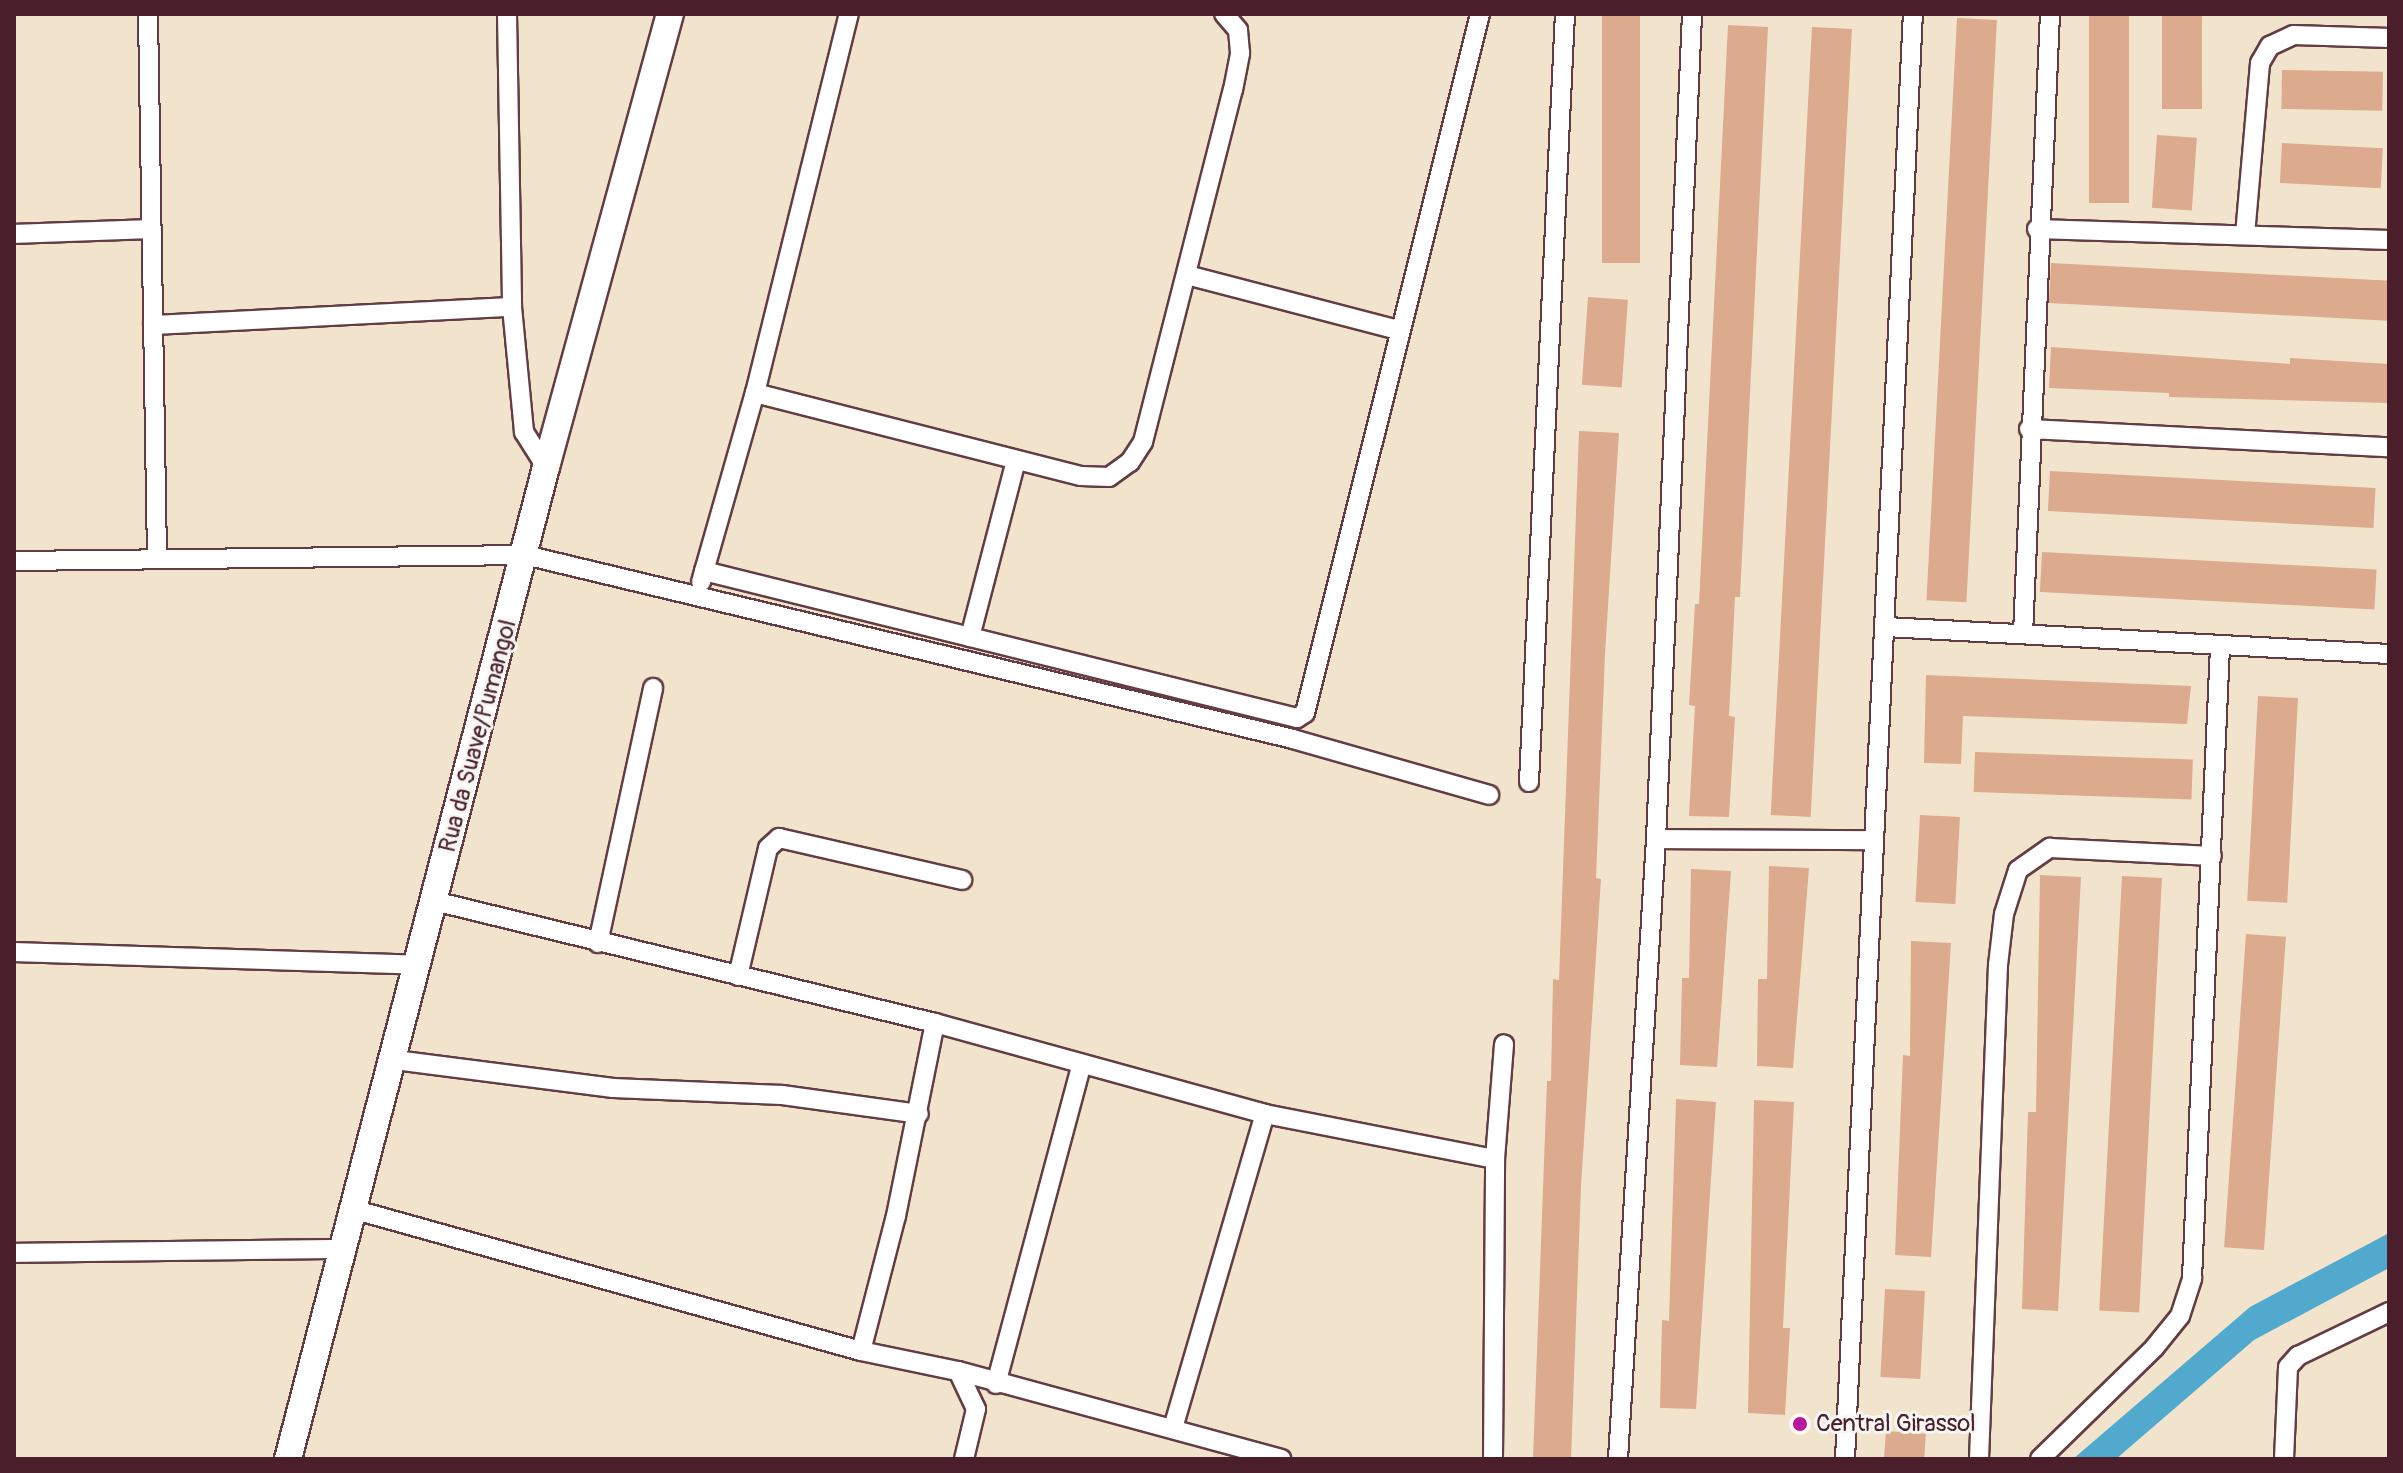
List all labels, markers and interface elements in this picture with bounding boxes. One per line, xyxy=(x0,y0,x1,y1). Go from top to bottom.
street label: Rua da Suave/Pumangol xyxy=(433,617,523,855)
place label: Central Girassol xyxy=(1816,1410,1976,1438)
marker: Central Girassol xyxy=(1791,1415,1809,1433)

